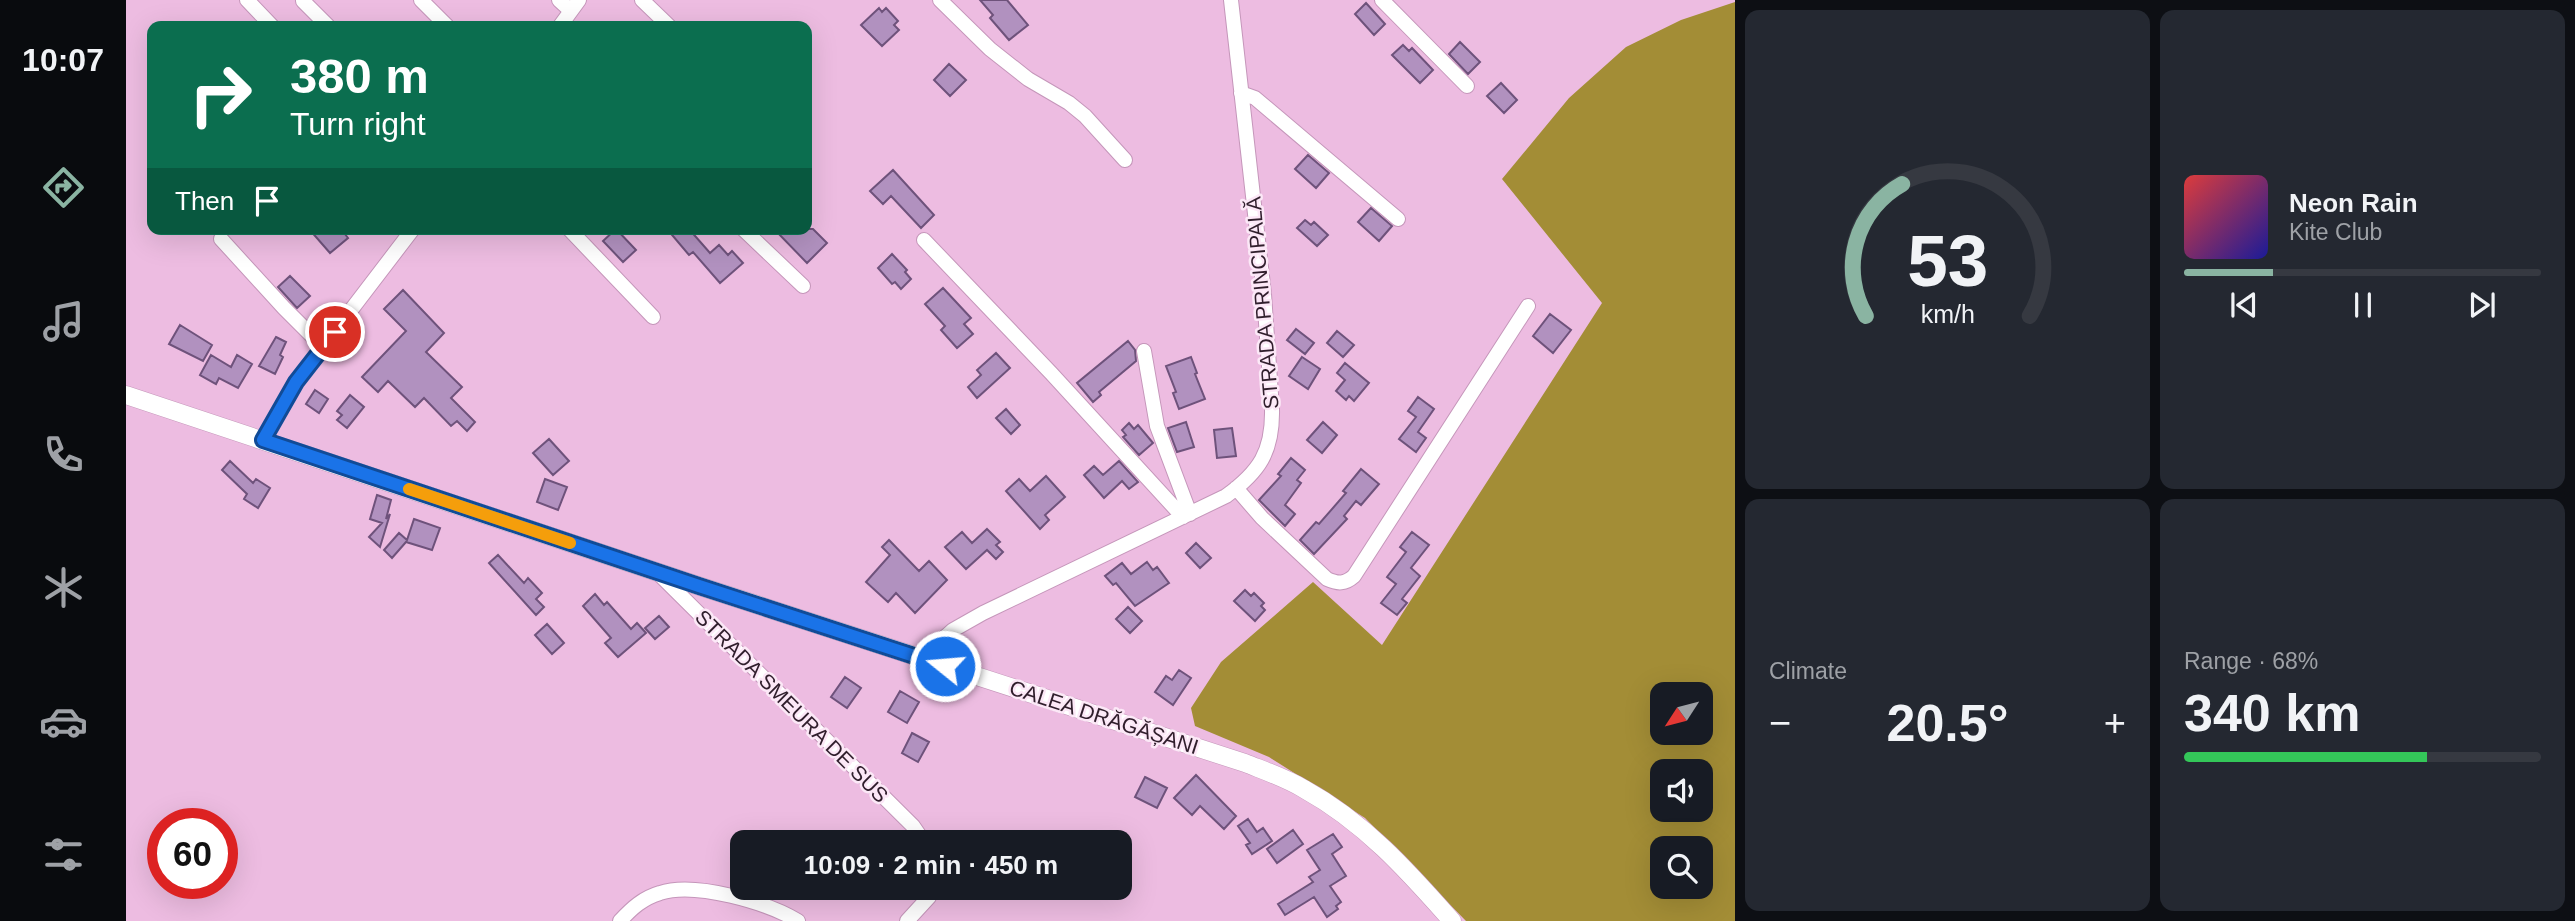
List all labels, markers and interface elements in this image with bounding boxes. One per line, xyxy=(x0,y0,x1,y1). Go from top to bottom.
text: 10:07 xyxy=(22,42,104,78)
icon: right xyxy=(175,49,266,140)
text: 380 m xyxy=(290,49,429,103)
text: Turn right xyxy=(290,106,426,142)
icon: directions xyxy=(39,163,88,212)
icon: arrive xyxy=(248,182,286,220)
text: Then xyxy=(175,186,234,216)
text: Neon Rain xyxy=(2289,188,2418,218)
street label: STRADA PRINCIPALĂ xyxy=(1241,196,1283,410)
text: Kite Club xyxy=(2289,219,2382,245)
text: 53 xyxy=(1907,220,1988,301)
icon: previous xyxy=(2225,286,2263,324)
icon: pause xyxy=(2344,286,2382,324)
icon: next xyxy=(2463,286,2501,324)
icon: music xyxy=(39,297,88,346)
text: km/h xyxy=(1920,300,1975,328)
pin xyxy=(305,302,365,362)
icon: arrive xyxy=(316,313,354,351)
icon: phone xyxy=(39,430,88,479)
icon: climate xyxy=(39,563,88,612)
street label: STRADA SMEURA DE SUS xyxy=(691,605,893,807)
position arrow xyxy=(908,629,982,703)
text: Range · 68% xyxy=(2184,648,2318,674)
text: Climate xyxy=(1769,658,1847,684)
street label: CALEA DRĂGĂȘANI xyxy=(1007,676,1201,758)
north arrow xyxy=(1650,682,1713,746)
map controls xyxy=(1650,682,1713,899)
text: 340 km xyxy=(2184,684,2360,742)
text: 20.5° xyxy=(1886,694,2009,752)
icon: car xyxy=(39,697,88,746)
text: − xyxy=(1769,702,1791,744)
text: + xyxy=(2104,702,2126,744)
button: sound xyxy=(1650,759,1713,822)
speed limit sign: 60 xyxy=(147,808,238,899)
icon: filters xyxy=(39,830,88,879)
button: search xyxy=(1650,836,1713,899)
text: 10:09 · 2 min · 450 m xyxy=(804,850,1058,880)

